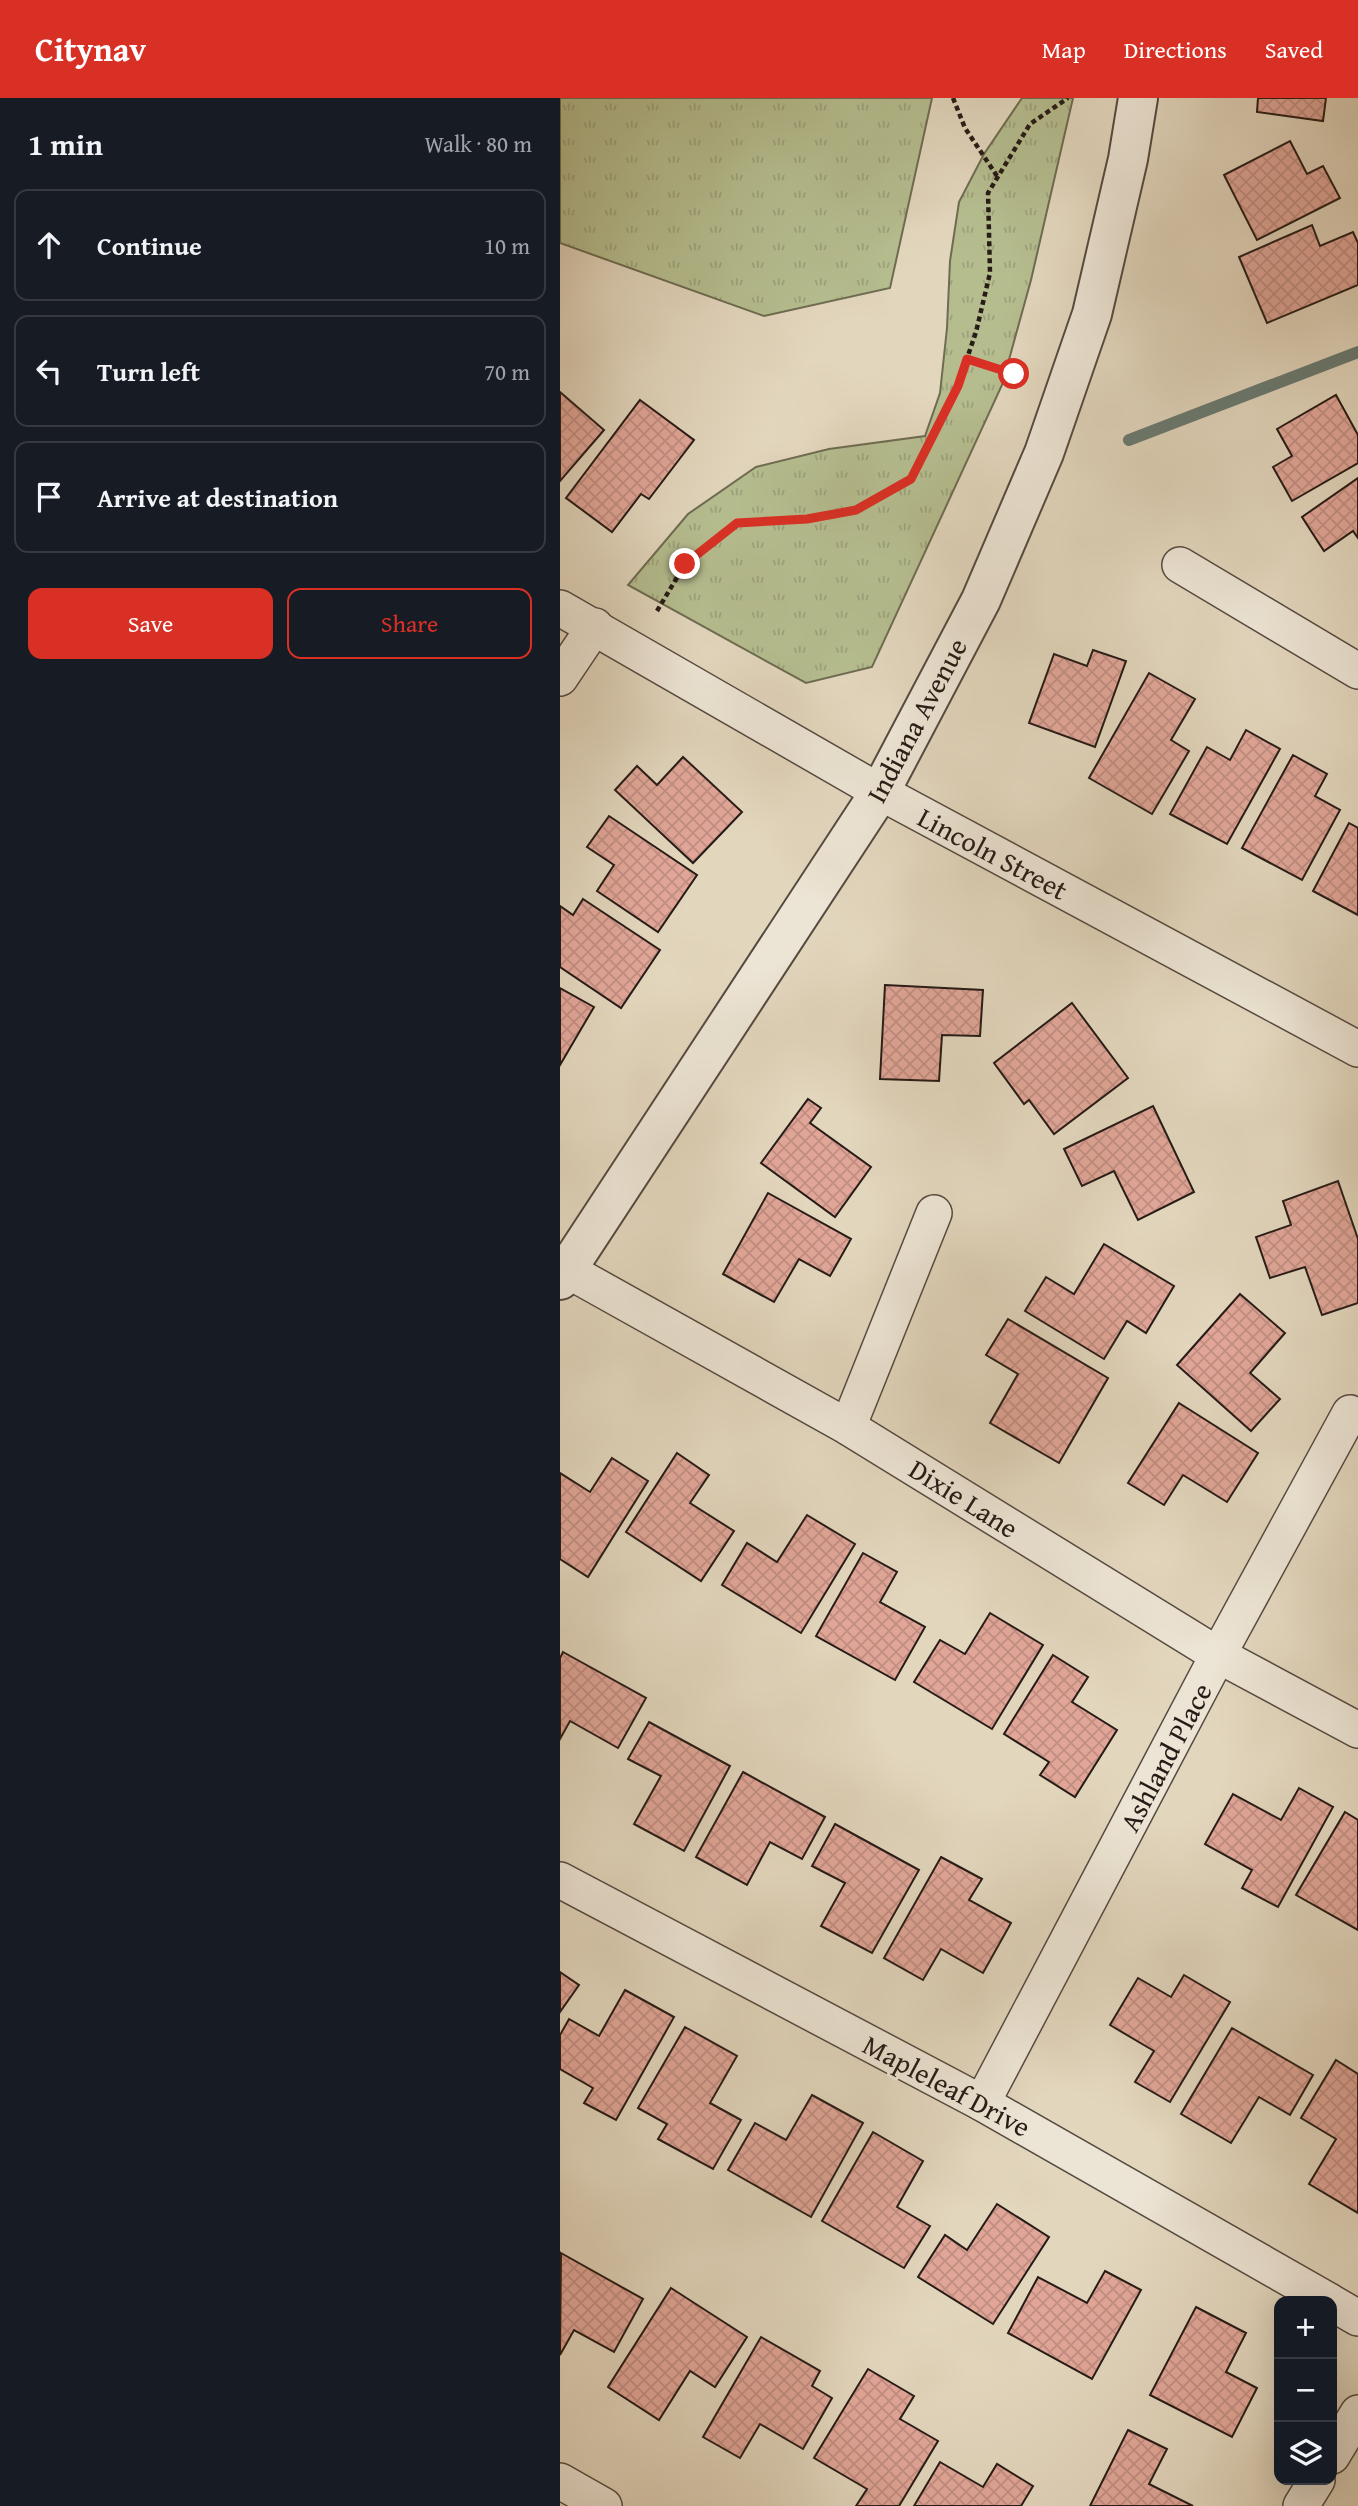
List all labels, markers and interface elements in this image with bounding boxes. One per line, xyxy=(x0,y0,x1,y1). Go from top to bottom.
text: Citynav xyxy=(35,25,146,73)
text: Map xyxy=(1042,32,1086,67)
text: Directions xyxy=(1124,32,1227,67)
text: Saved xyxy=(1265,32,1323,67)
text: 1 min xyxy=(28,122,103,166)
text: Walk · 80 m xyxy=(424,127,532,160)
icon: ahead xyxy=(30,226,68,264)
text: Continue xyxy=(97,226,202,265)
text: 10 m xyxy=(484,229,530,262)
icon: left xyxy=(30,352,68,390)
text: Turn left xyxy=(97,352,200,391)
text: 70 m xyxy=(484,355,530,388)
route start xyxy=(998,358,1029,389)
icon: arrive xyxy=(30,478,68,516)
text: Arrive at destination xyxy=(97,478,338,517)
route end xyxy=(669,548,700,579)
button: Save xyxy=(28,588,273,659)
button: Share xyxy=(287,588,532,659)
street label: Indiana Avenue xyxy=(855,630,977,810)
street label: Lincoln Street xyxy=(911,796,1075,910)
street label: Dixie Lane xyxy=(901,1448,1027,1548)
street label: Ashland Place xyxy=(1109,1675,1221,1839)
street label: Mapleleaf Drive xyxy=(856,2024,1038,2146)
map controls xyxy=(1274,2296,1337,2485)
button: + xyxy=(1274,2296,1337,2359)
button: − xyxy=(1274,2359,1337,2422)
button: layers xyxy=(1274,2422,1337,2485)

